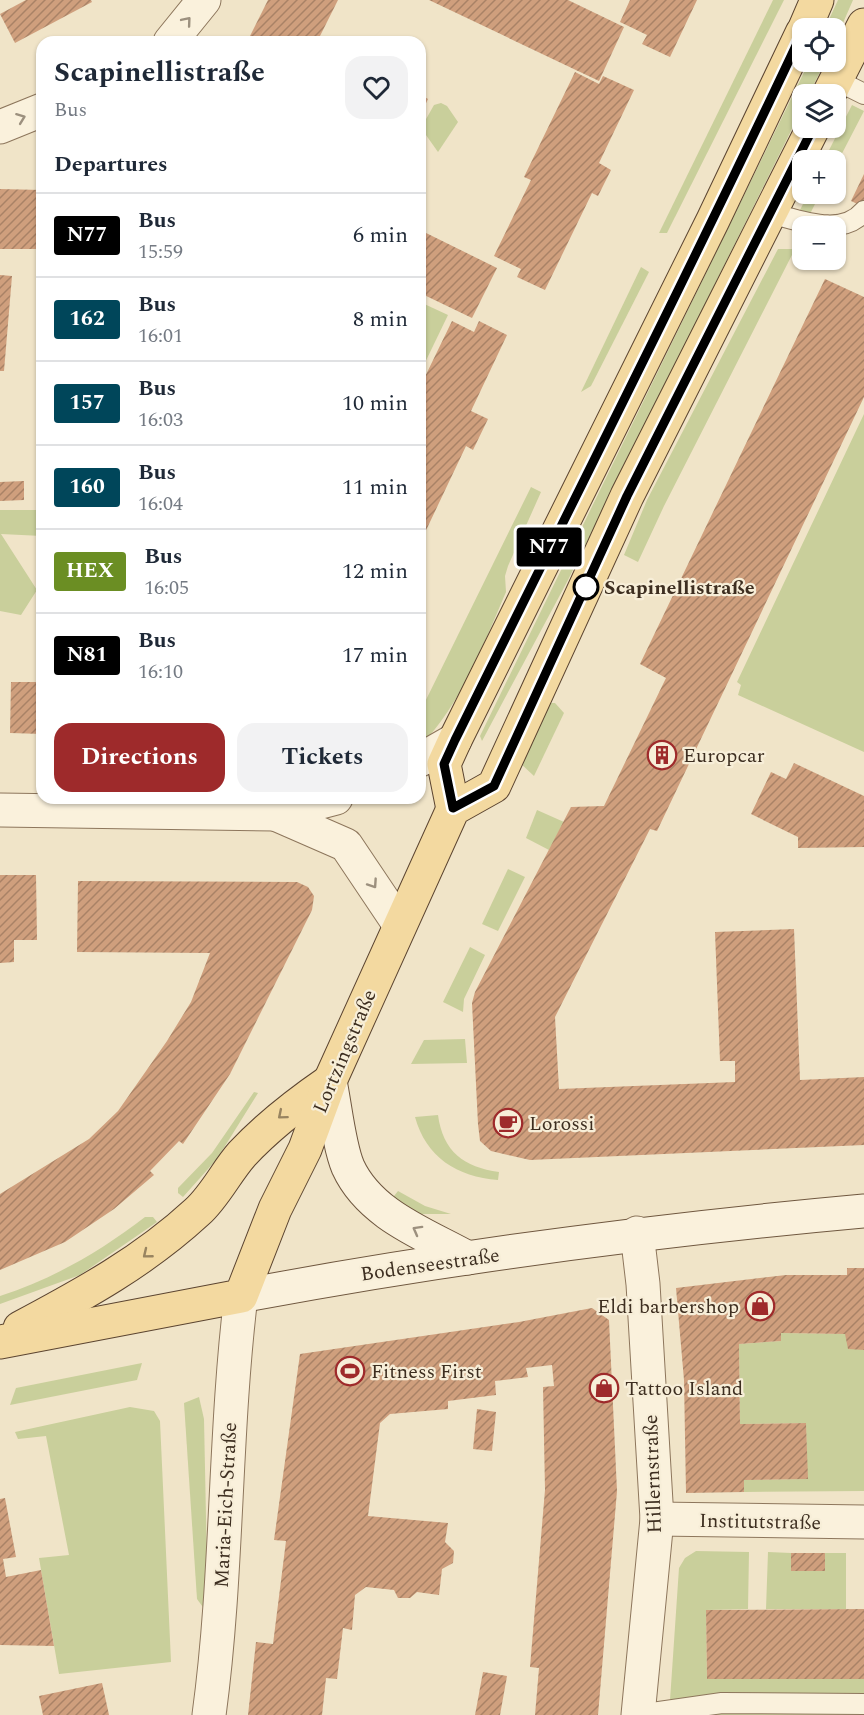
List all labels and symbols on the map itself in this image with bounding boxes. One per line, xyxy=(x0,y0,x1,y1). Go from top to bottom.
one-way arrow xyxy=(180,17,191,28)
one-way arrow xyxy=(15,113,26,126)
line badge: N77 xyxy=(514,528,584,566)
place label: Scapinellistraße xyxy=(604,573,755,603)
marker: Scapinellistraße xyxy=(573,574,599,600)
building icon: Europcar xyxy=(646,739,678,771)
place label: Europcar xyxy=(683,741,765,771)
one-way arrow xyxy=(365,878,376,889)
street label: Lortzingstraße xyxy=(305,985,385,1118)
one-way arrow xyxy=(278,1107,289,1118)
cafe icon: Lorossi xyxy=(492,1107,524,1139)
place label: Lorossi xyxy=(529,1109,595,1139)
one-way arrow xyxy=(413,1226,423,1237)
street label: Bodenseestraße xyxy=(359,1240,502,1290)
one-way arrow xyxy=(143,1246,154,1257)
shop icon: Eldi barbershop xyxy=(744,1290,776,1322)
place label: Eldi barbershop xyxy=(597,1292,739,1322)
sports icon: Fitness First xyxy=(334,1355,366,1387)
place label: Fitness First xyxy=(371,1357,482,1387)
shop icon: Tattoo Island xyxy=(588,1372,620,1404)
place label: Tattoo Island xyxy=(625,1374,743,1404)
street label: Hillernstraße xyxy=(636,1414,670,1534)
street label: Maria-Eich-Straße xyxy=(207,1421,245,1589)
street label: Institutstraße xyxy=(699,1506,821,1538)

